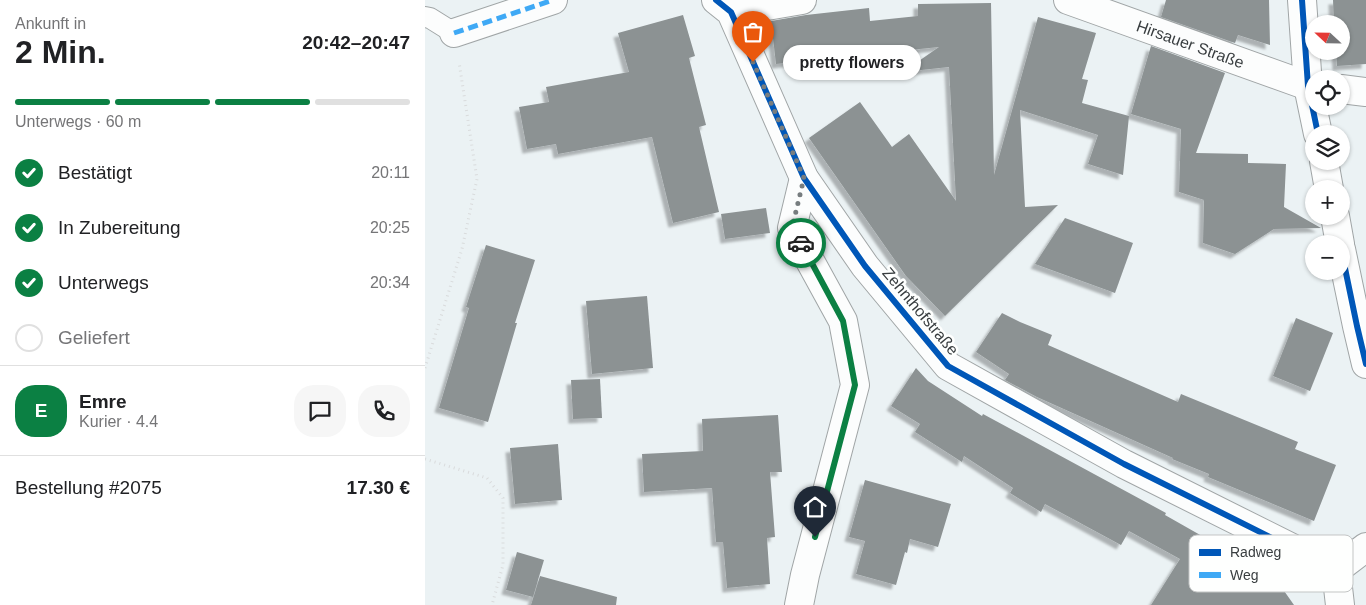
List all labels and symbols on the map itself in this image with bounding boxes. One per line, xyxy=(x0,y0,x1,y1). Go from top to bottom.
pin xyxy=(732,11,774,62)
north arrow xyxy=(1305,15,1350,60)
street label: Hirsauer Straße xyxy=(1134,17,1246,71)
callout: pretty flowers xyxy=(783,44,921,80)
courier xyxy=(776,218,826,268)
street label: Zehnthofstraße xyxy=(879,264,962,358)
pin xyxy=(794,486,836,537)
legend xyxy=(1189,535,1353,592)
text: Radweg xyxy=(1230,544,1281,560)
text: Weg xyxy=(1230,567,1259,583)

